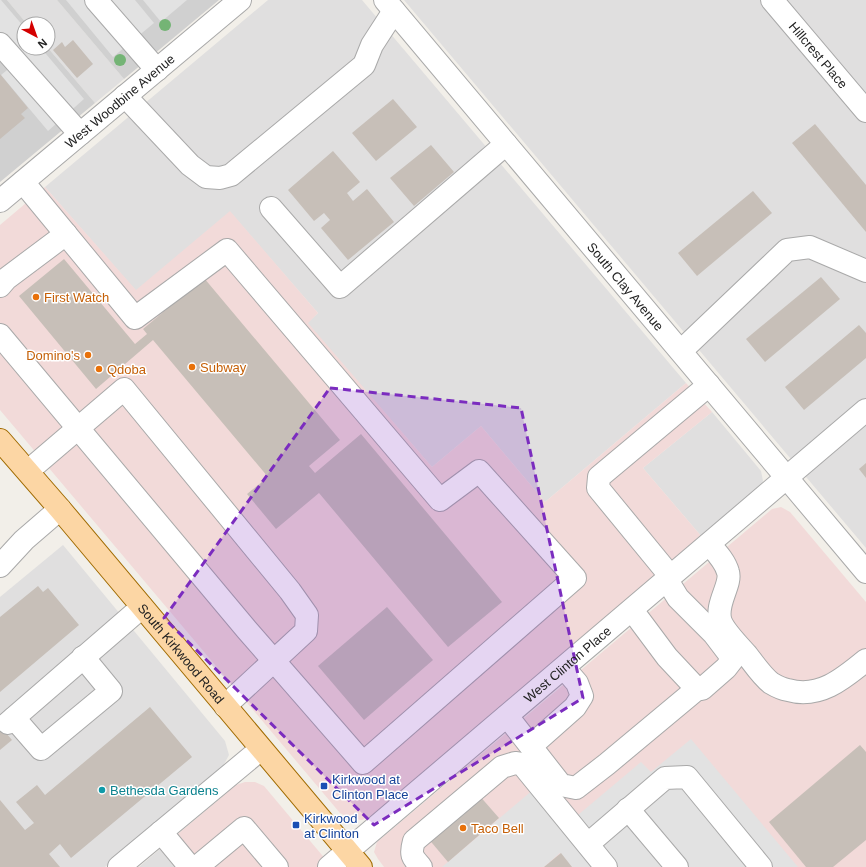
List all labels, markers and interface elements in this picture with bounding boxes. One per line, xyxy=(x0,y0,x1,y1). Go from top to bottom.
north arrow xyxy=(16,16,56,56)
street label: Hillcrest Place xyxy=(786,19,851,91)
text: N xyxy=(36,36,49,51)
street label: West Woodbine Avenue xyxy=(62,51,177,151)
street label: South Clay Avenue xyxy=(584,239,667,333)
place label: First Watch xyxy=(44,290,109,305)
marker: First Watch xyxy=(31,292,41,302)
place label: Domino's xyxy=(26,348,80,363)
marker: Domino's xyxy=(83,350,93,360)
place label: Subway xyxy=(200,360,247,375)
place label: Qdoba xyxy=(107,362,147,377)
marker: Subway xyxy=(187,362,197,372)
marker: Qdoba xyxy=(94,364,104,374)
street label: South Kirkwood Road xyxy=(135,600,228,706)
street label: West Clinton Place xyxy=(521,623,614,705)
place label: Kirkwood at Clinton Place xyxy=(332,772,409,802)
marker: Kirkwood at Clinton Place xyxy=(319,781,329,791)
place label: Bethesda Gardens xyxy=(110,783,219,798)
marker: Bethesda Gardens xyxy=(97,785,107,795)
place label: Kirkwood at Clinton xyxy=(304,811,359,841)
marker: Kirkwood at Clinton xyxy=(291,820,301,830)
place label: Taco Bell xyxy=(471,821,524,836)
marker: Taco Bell xyxy=(458,823,468,833)

